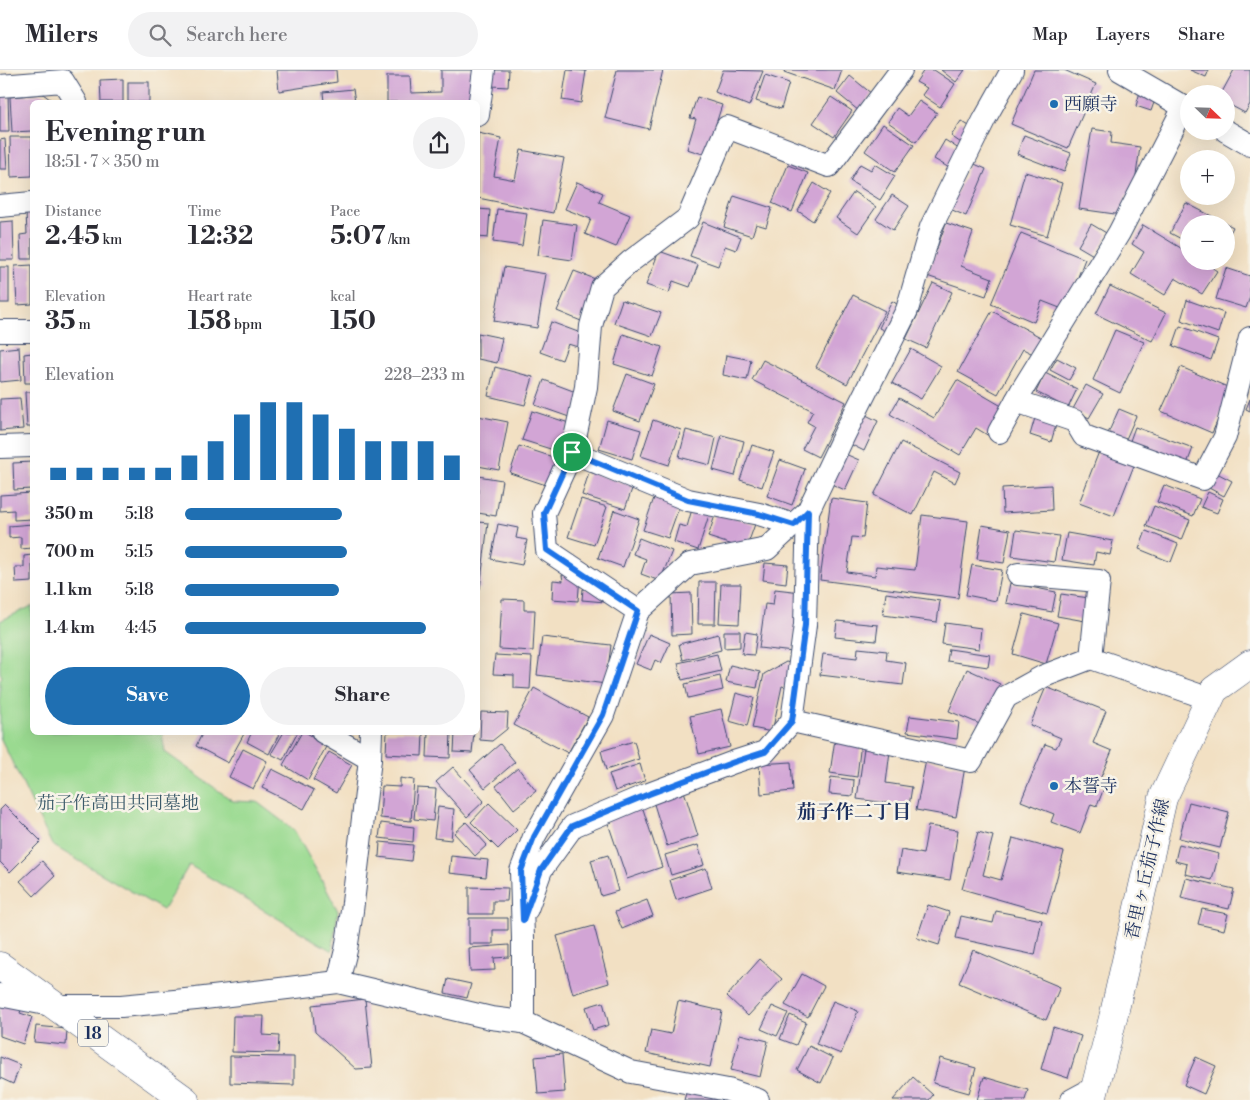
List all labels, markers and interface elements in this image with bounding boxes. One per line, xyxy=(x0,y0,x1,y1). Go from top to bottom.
search box xyxy=(128,12,478,57)
text: Milers xyxy=(25,20,98,50)
icon: search xyxy=(146,21,174,49)
text: Search here xyxy=(186,23,288,47)
text: Map xyxy=(1033,23,1068,46)
text: Layers xyxy=(1096,23,1150,46)
text: Share xyxy=(1178,23,1225,46)
north arrow xyxy=(1180,85,1235,140)
map controls xyxy=(1180,85,1235,270)
place label: 西願寺 xyxy=(1064,93,1118,116)
marker: 西願寺 xyxy=(1048,98,1060,110)
text: Evening run xyxy=(45,115,206,150)
button: share xyxy=(413,117,465,169)
button: + xyxy=(1180,150,1235,205)
text: 18:51 · 7 × 350 m xyxy=(45,152,159,172)
text: Distance xyxy=(45,203,102,221)
text: Time xyxy=(188,203,221,221)
text: Pace xyxy=(330,203,360,221)
button: − xyxy=(1180,215,1235,270)
text: 2.45 xyxy=(45,221,100,252)
text: 12:32 xyxy=(188,221,253,252)
text: 5:07 xyxy=(330,221,385,252)
text: km xyxy=(100,231,122,249)
text: /km xyxy=(385,231,411,249)
text: Elevation xyxy=(45,288,106,306)
text: Heart rate xyxy=(188,288,252,306)
text: kcal xyxy=(330,288,356,306)
text: 35 xyxy=(45,306,76,337)
text: 158 xyxy=(188,306,231,337)
text: 150 xyxy=(330,306,376,337)
text: m xyxy=(76,316,91,334)
text: bpm xyxy=(231,316,262,334)
text: Elevation xyxy=(45,365,114,385)
text: 228–233 m xyxy=(384,365,465,385)
pin xyxy=(551,431,593,473)
icon: arrive xyxy=(558,438,586,466)
text: 350 m xyxy=(45,504,93,524)
text: 5:18 xyxy=(125,504,154,524)
text: 700 m xyxy=(45,542,94,562)
text: 5:15 xyxy=(125,542,153,562)
text: 1.1 km xyxy=(45,580,92,600)
text: 5:18 xyxy=(125,580,154,600)
text: 1.4 km xyxy=(45,618,95,638)
text: 4:45 xyxy=(125,618,156,638)
button: Save xyxy=(45,667,250,725)
button: Share xyxy=(260,667,465,725)
place label: 本誓寺 xyxy=(1064,775,1118,798)
marker: 本誓寺 xyxy=(1048,780,1060,792)
park label: 茄子作高田共同墓地 xyxy=(37,792,199,815)
street label: 香里ヶ丘茄子作線 xyxy=(1120,796,1175,942)
district label: 茄子作二丁目 xyxy=(797,800,911,824)
road number: 18 xyxy=(78,1020,108,1046)

